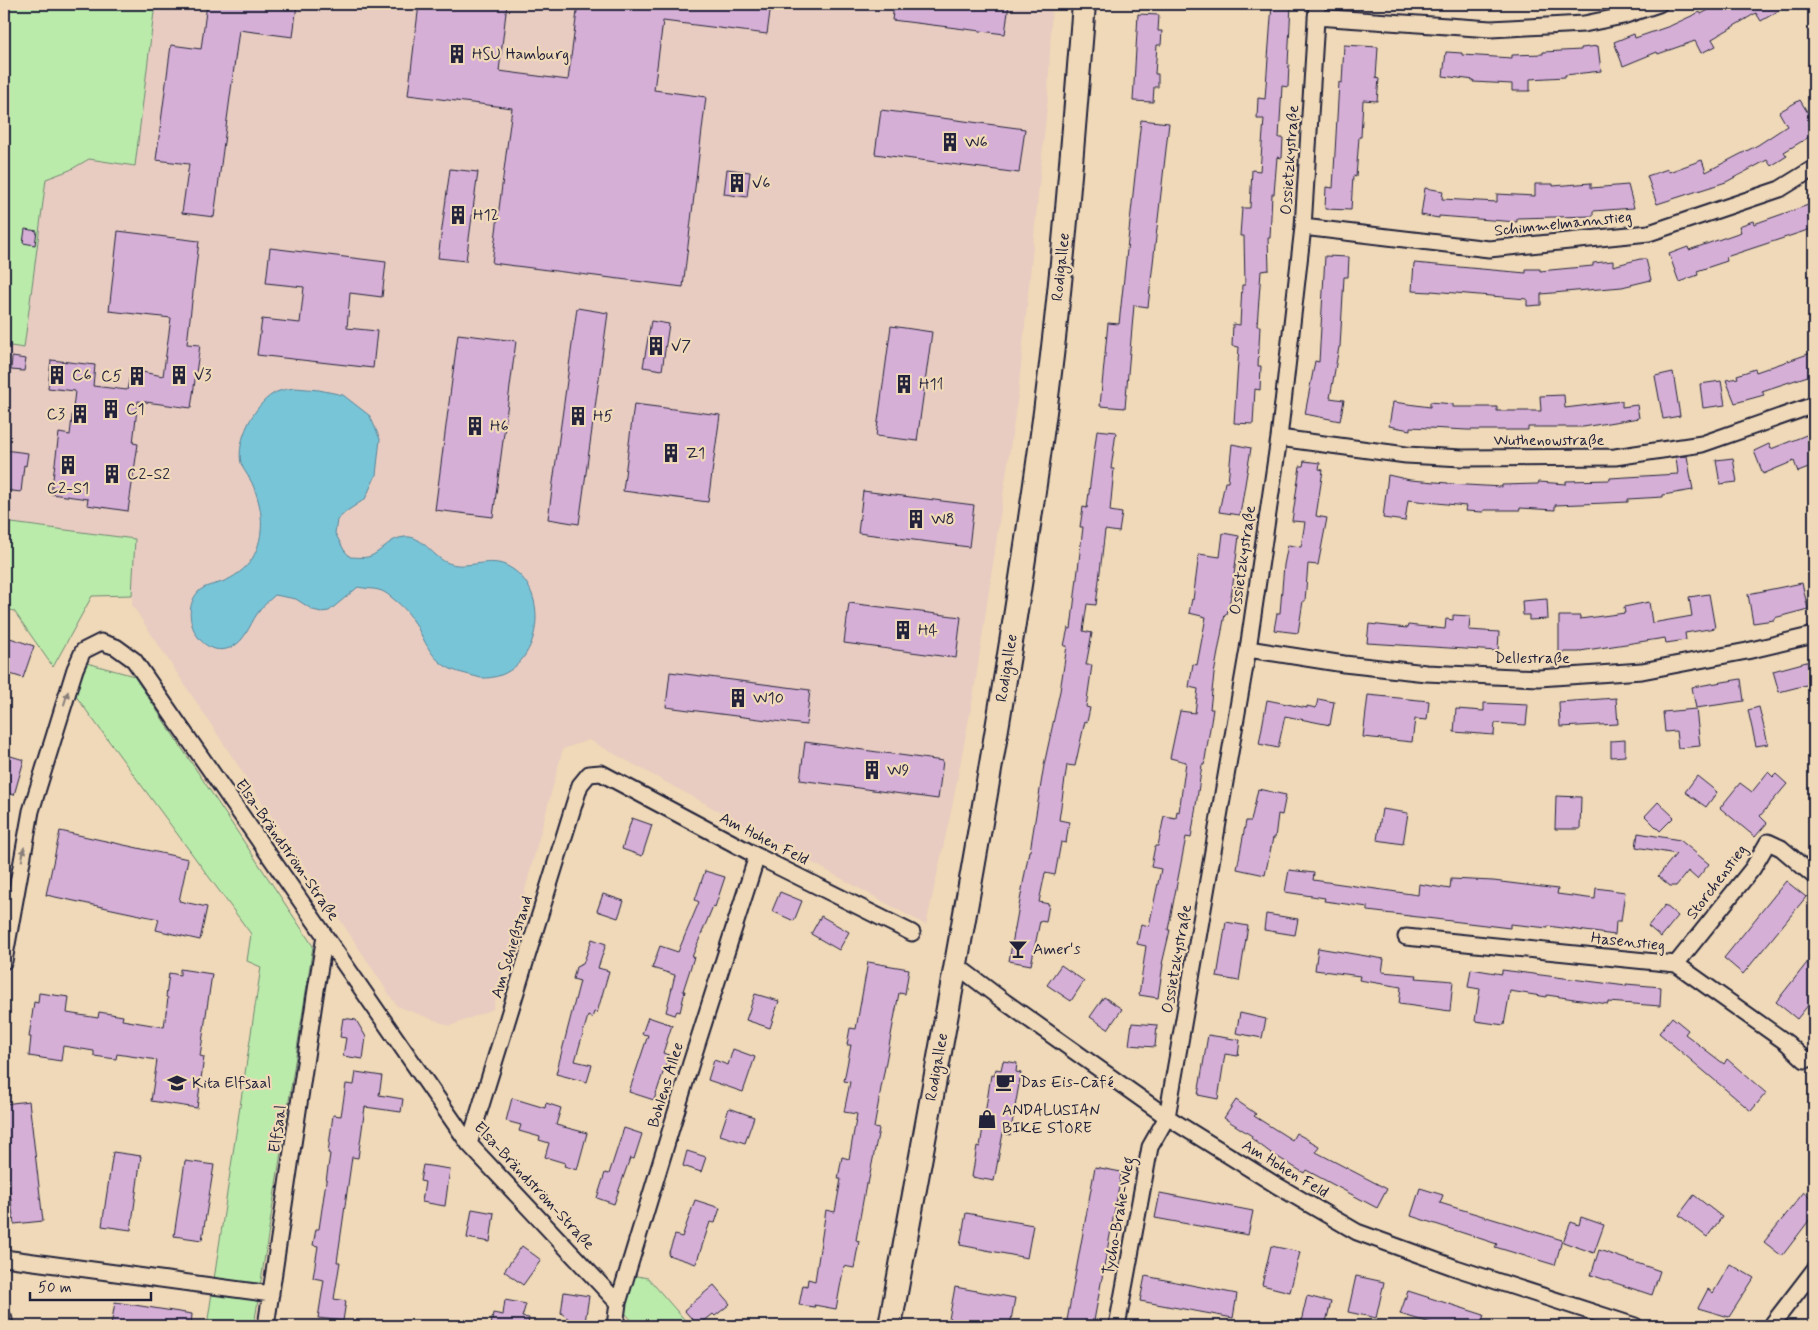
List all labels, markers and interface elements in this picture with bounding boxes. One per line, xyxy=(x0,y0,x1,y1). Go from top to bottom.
building icon: HSU Hamburg xyxy=(446,43,468,65)
place label: HSU Hamburg xyxy=(472,44,569,65)
street label: Ossietzkystraße xyxy=(1276,104,1304,216)
building icon: W6 xyxy=(939,131,961,153)
place label: W6 xyxy=(965,132,988,153)
building icon: V6 xyxy=(726,172,748,194)
place label: V6 xyxy=(752,173,771,194)
building icon: H12 xyxy=(447,204,469,226)
place label: H12 xyxy=(473,205,499,226)
street label: Schimmelmannstieg xyxy=(1493,206,1633,242)
street label: Rodigallee xyxy=(1047,232,1076,302)
building icon: V7 xyxy=(645,335,667,357)
place label: V7 xyxy=(671,336,691,357)
building icon: C6 xyxy=(46,364,68,386)
building icon: V3 xyxy=(168,364,190,386)
place label: C6 xyxy=(72,365,92,386)
building icon: C5 xyxy=(126,365,148,387)
place label: V3 xyxy=(194,365,212,386)
place label: C5 xyxy=(101,366,122,387)
building icon: H11 xyxy=(893,373,915,395)
place label: H11 xyxy=(919,374,943,395)
building icon: C1 xyxy=(100,398,122,420)
place label: C1 xyxy=(126,399,145,420)
building icon: C3 xyxy=(69,403,91,425)
place label: C3 xyxy=(46,404,65,425)
building icon: H5 xyxy=(567,405,589,427)
place label: H5 xyxy=(593,406,613,427)
building icon: H6 xyxy=(464,415,486,437)
place label: H6 xyxy=(490,416,509,437)
street label: Wuthenowstraße xyxy=(1494,430,1605,451)
building icon: Z1 xyxy=(660,442,682,464)
place label: Z1 xyxy=(686,443,705,464)
building icon: C2-S1 xyxy=(57,454,79,476)
building icon: C2-S2 xyxy=(101,463,123,485)
place label: C2-S2 xyxy=(127,464,170,485)
place label: C2-S1 xyxy=(47,478,89,499)
street label: Ossietzkystraße xyxy=(1225,504,1261,616)
building icon: W8 xyxy=(905,508,927,530)
place label: W8 xyxy=(931,509,955,530)
building icon: H4 xyxy=(892,619,914,641)
place label: H4 xyxy=(918,620,938,641)
street label: Rodigallee xyxy=(991,632,1024,704)
street label: Dellestraße xyxy=(1494,648,1570,669)
building icon: W10 xyxy=(727,687,749,709)
place label: W10 xyxy=(753,688,784,709)
one-way arrow xyxy=(62,690,70,705)
building icon: W9 xyxy=(861,759,883,781)
place label: W9 xyxy=(887,760,910,781)
street label: Elsa-Brändström-Straße xyxy=(230,775,344,925)
street label: Am Hohen Feld xyxy=(716,808,812,870)
street label: Storchenstieg xyxy=(1682,840,1752,924)
one-way arrow xyxy=(20,846,28,862)
street label: Am Schießstand xyxy=(486,893,538,1001)
street label: Ossietzkystraße xyxy=(1157,903,1197,1015)
street label: Hasenstieg xyxy=(1590,928,1666,956)
bar icon: Amer's xyxy=(1007,938,1029,960)
place label: Amer's xyxy=(1033,939,1081,960)
street label: Rodigallee xyxy=(921,1031,954,1103)
street label: Bohlens Allee xyxy=(643,1040,689,1130)
cafe icon: Das Eis-Café xyxy=(994,1071,1016,1093)
school or university icon: Kita Elfsaal xyxy=(166,1072,188,1094)
place label: Das Eis-Café xyxy=(1020,1072,1114,1093)
place label: Kita Elfsaal xyxy=(192,1073,271,1094)
place label: ANDALUSIAN BIKE STORE xyxy=(1002,1100,1100,1139)
street label: Elfsaal xyxy=(264,1104,292,1154)
shop icon: ANDALUSIAN BIKE STORE xyxy=(976,1108,998,1130)
street label: Elsa-Brändström-Straße xyxy=(469,1117,599,1255)
street label: Am Hohen Feld xyxy=(1238,1135,1332,1203)
street label: Tycho-Brahe-Weg xyxy=(1098,1155,1141,1277)
scale bar xyxy=(30,1270,151,1302)
text: 50 m xyxy=(38,1278,72,1298)

